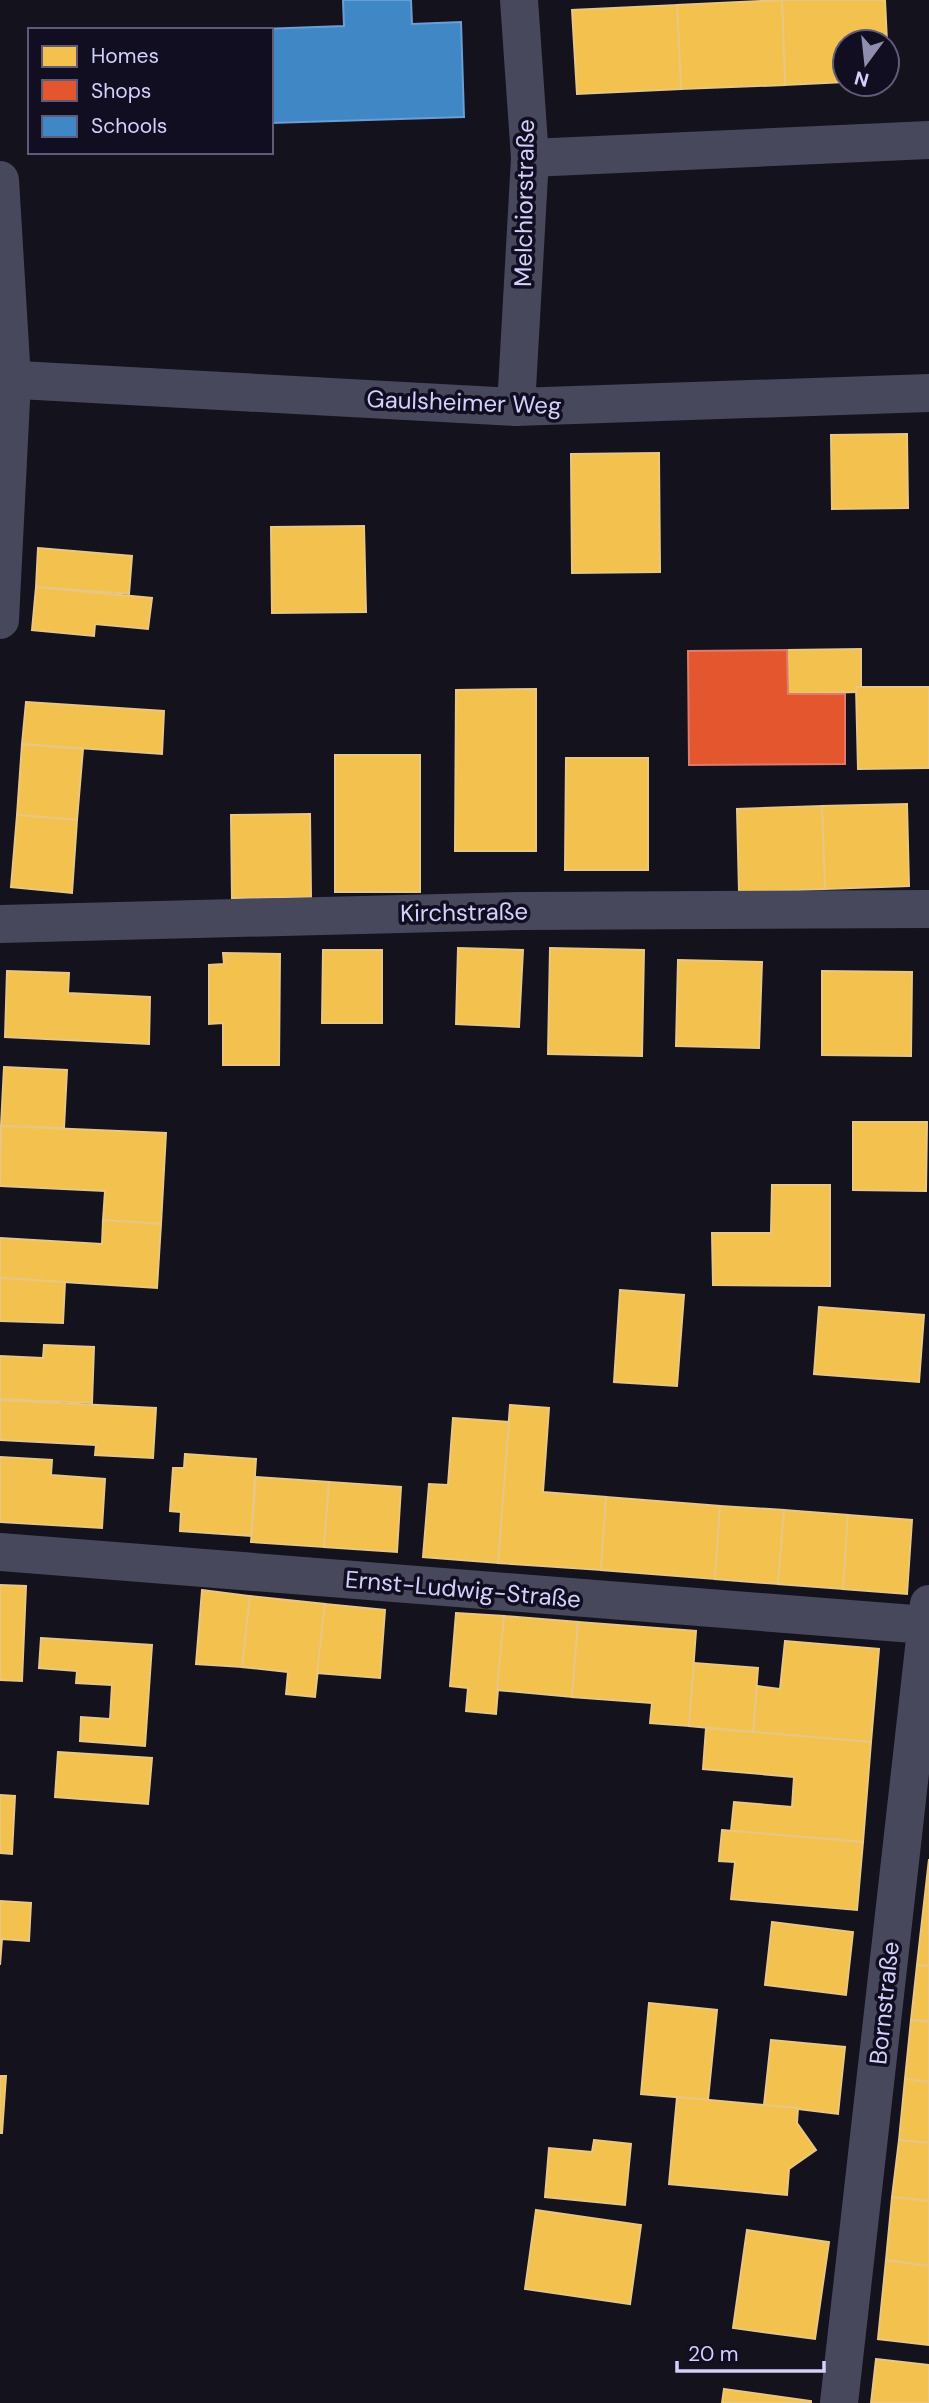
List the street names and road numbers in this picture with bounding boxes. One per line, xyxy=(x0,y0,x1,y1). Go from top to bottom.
street label: Melchiorstraße xyxy=(507,119,541,287)
street label: Gaulsheimer Weg xyxy=(366,383,562,421)
street label: Kirchstraße xyxy=(400,895,528,929)
street label: Ernst-Ludwig-Straße xyxy=(344,1563,582,1615)
street label: Bornstraße xyxy=(862,1940,906,2066)

